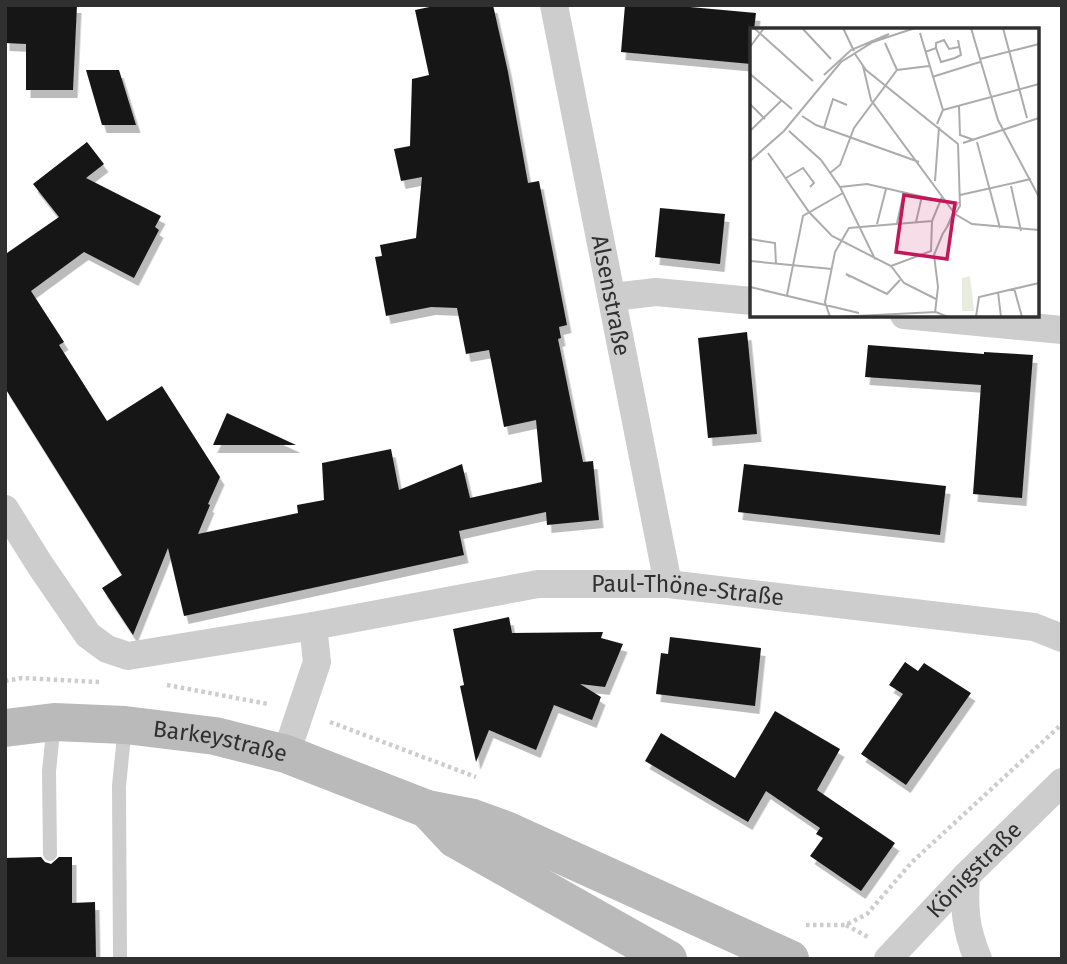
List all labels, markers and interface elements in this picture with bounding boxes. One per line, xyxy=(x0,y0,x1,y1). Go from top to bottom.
inset map xyxy=(750,28,1039,317)
street label: Alsenstraße xyxy=(586,233,637,358)
street label: Paul-Thöne-Straße xyxy=(591,570,786,612)
street label: Barkeystraße xyxy=(151,715,290,768)
street label: Königstraße xyxy=(920,815,1027,924)

